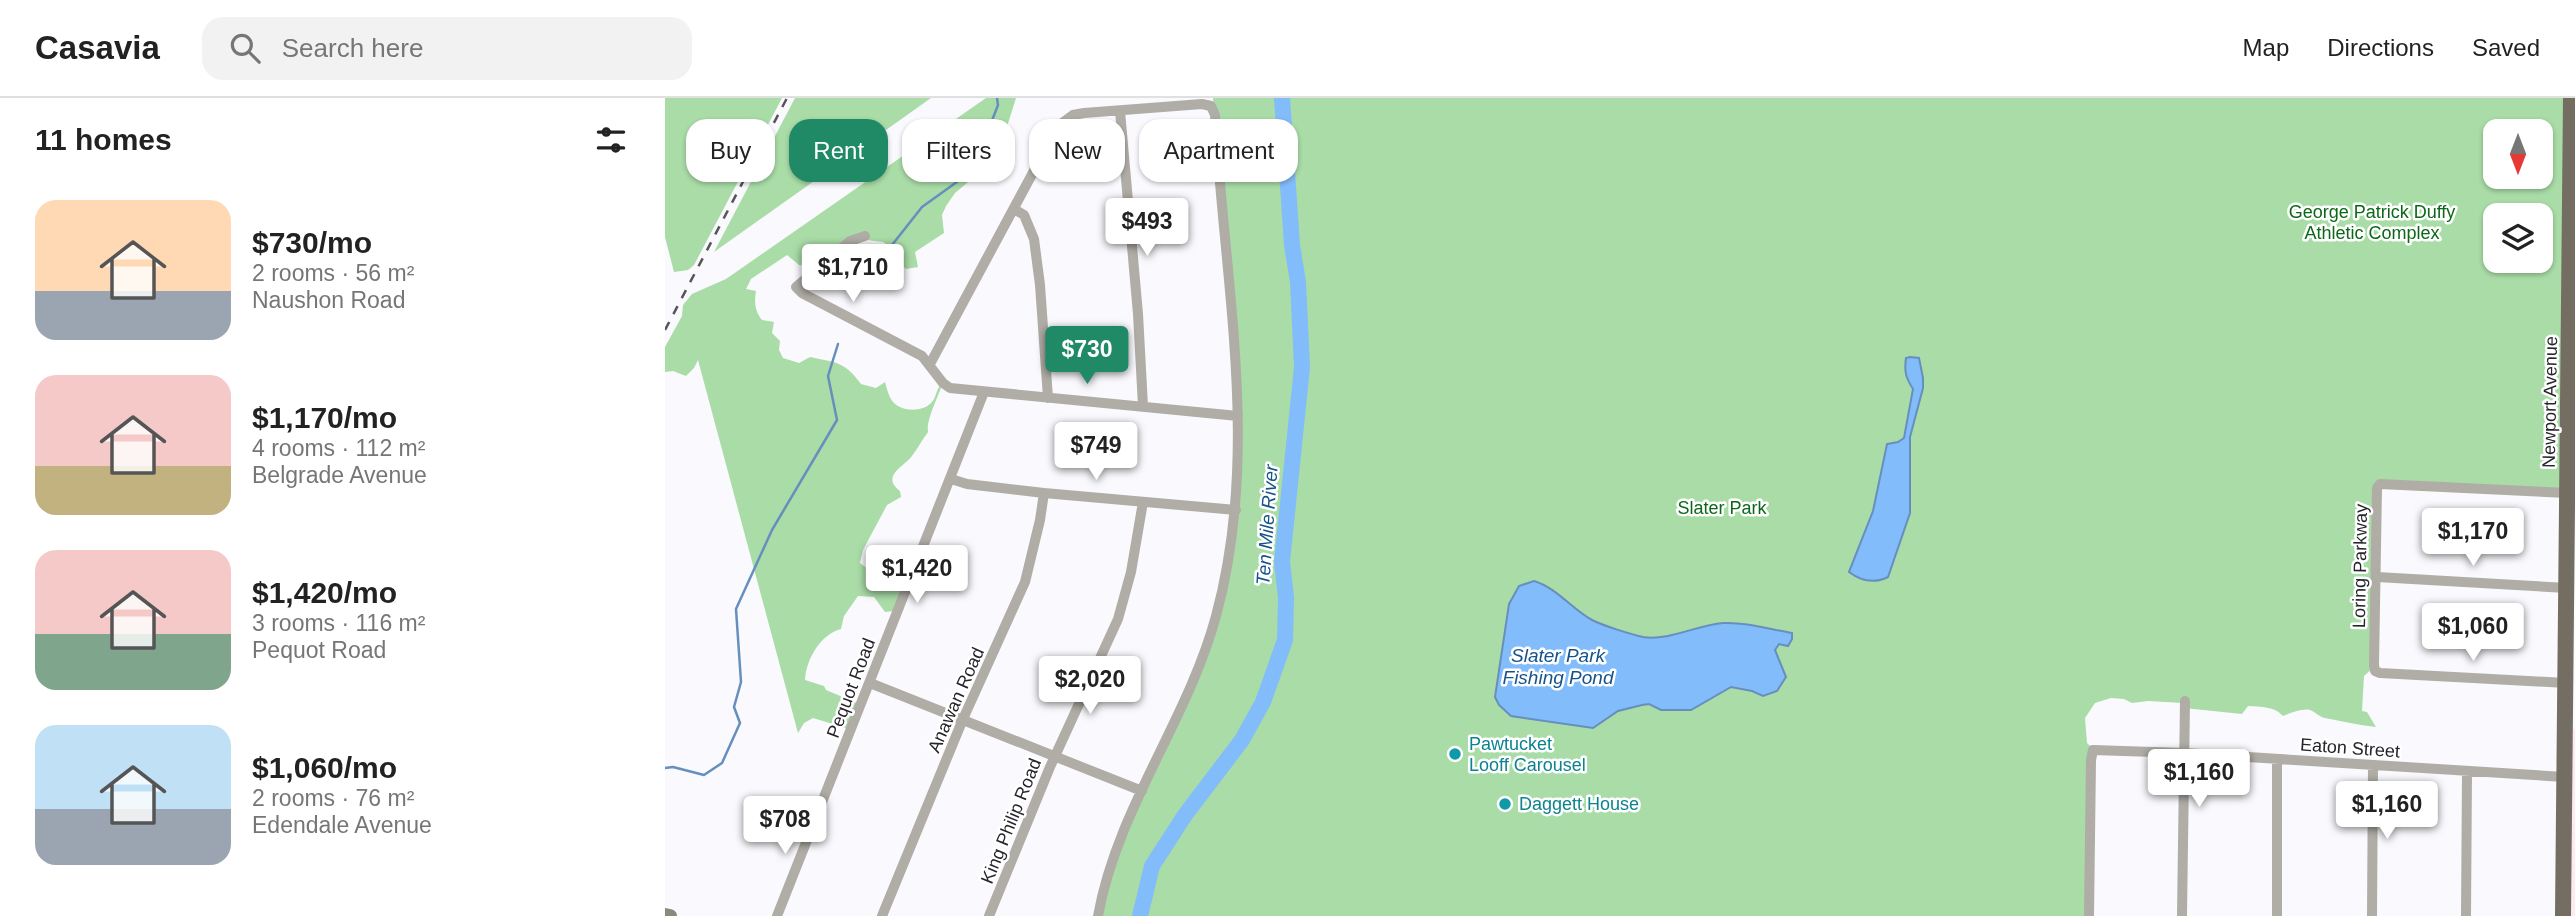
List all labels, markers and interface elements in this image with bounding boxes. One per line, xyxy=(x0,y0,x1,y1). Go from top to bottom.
search box xyxy=(202,17,692,80)
text: Casavia xyxy=(35,29,160,66)
icon: search xyxy=(226,29,264,67)
text: Search here xyxy=(282,33,423,63)
text: Map xyxy=(2243,34,2289,61)
text: Directions xyxy=(2327,34,2434,61)
text: Saved xyxy=(2472,34,2540,61)
chip: Buy xyxy=(686,119,775,182)
chip: Rent xyxy=(789,119,888,182)
chip: Filters xyxy=(902,119,1015,182)
chip: New xyxy=(1029,119,1125,182)
chip: Apartment xyxy=(1139,119,1298,182)
north arrow xyxy=(2483,119,2553,189)
map controls xyxy=(2483,119,2553,273)
icon: filters xyxy=(592,121,630,159)
text: 11 homes xyxy=(35,123,172,156)
pin: $493 xyxy=(1106,198,1188,258)
park label: George Patrick Duffy Athletic Complex xyxy=(2289,202,2455,243)
button: layers xyxy=(2483,203,2553,273)
text: $493 xyxy=(1121,208,1173,234)
text: $730/mo xyxy=(252,226,372,259)
icon: home xyxy=(91,228,175,312)
pin: $1,710 xyxy=(796,244,910,304)
text: $1,710 xyxy=(818,254,888,280)
text: 2 rooms · 56 m² xyxy=(252,260,414,286)
text: Naushon Road xyxy=(252,287,405,313)
pin: $730 xyxy=(1046,327,1128,386)
text: $730 xyxy=(1061,336,1113,362)
street label: Newport Avenue xyxy=(2539,336,2561,468)
text: $1,170/mo xyxy=(252,401,397,434)
icon: home xyxy=(91,403,175,487)
pin: $749 xyxy=(1055,422,1137,482)
text: $749 xyxy=(1070,432,1122,458)
text: 4 rooms · 112 m² xyxy=(252,435,425,461)
text: Belgrade Avenue xyxy=(252,462,427,488)
water label: Ten Mile River xyxy=(1252,463,1282,586)
park label: Slater Park xyxy=(1677,498,1768,518)
street label: Loring Parkway xyxy=(2349,504,2371,628)
pin: $1,170 xyxy=(2416,508,2530,568)
text: $1,170 xyxy=(2438,518,2508,544)
pin: $1,420 xyxy=(860,546,974,605)
text: $1,420 xyxy=(882,555,952,581)
text: $1,420/mo xyxy=(252,576,397,609)
icon: home xyxy=(91,578,175,662)
pin: $1,060 xyxy=(2416,603,2530,663)
text: 3 rooms · 116 m² xyxy=(252,610,425,636)
text: $1,060 xyxy=(2438,613,2508,639)
street label: Pequot Road xyxy=(823,635,879,741)
text: Pequot Road xyxy=(252,637,386,663)
street label: Anawan Road xyxy=(924,644,988,756)
water label: Slater Park Fishing Pond xyxy=(1503,645,1615,688)
pin: $2,020 xyxy=(1033,656,1147,716)
text: $2,020 xyxy=(1055,666,1125,692)
place label: Pawtucket Looff Carousel xyxy=(1469,734,1586,775)
street label: Eaton Street xyxy=(2299,735,2401,761)
marker: Pawtucket Looff Carousel xyxy=(1447,746,1463,762)
pin: $1,160 xyxy=(2142,750,2256,809)
text: $1,060/mo xyxy=(252,751,397,784)
icon: home xyxy=(91,753,175,837)
street label: King Philip Road xyxy=(977,756,1045,886)
text: $1,160 xyxy=(2164,759,2234,785)
pin: $1,160 xyxy=(2330,782,2444,841)
text: 2 rooms · 76 m² xyxy=(252,785,414,811)
text: $1,160 xyxy=(2352,791,2422,817)
place label: Daggett House xyxy=(1519,794,1639,814)
pin: $708 xyxy=(744,796,826,856)
marker: Daggett House xyxy=(1497,796,1513,812)
text: $708 xyxy=(759,806,811,832)
text: Edendale Avenue xyxy=(252,812,432,838)

